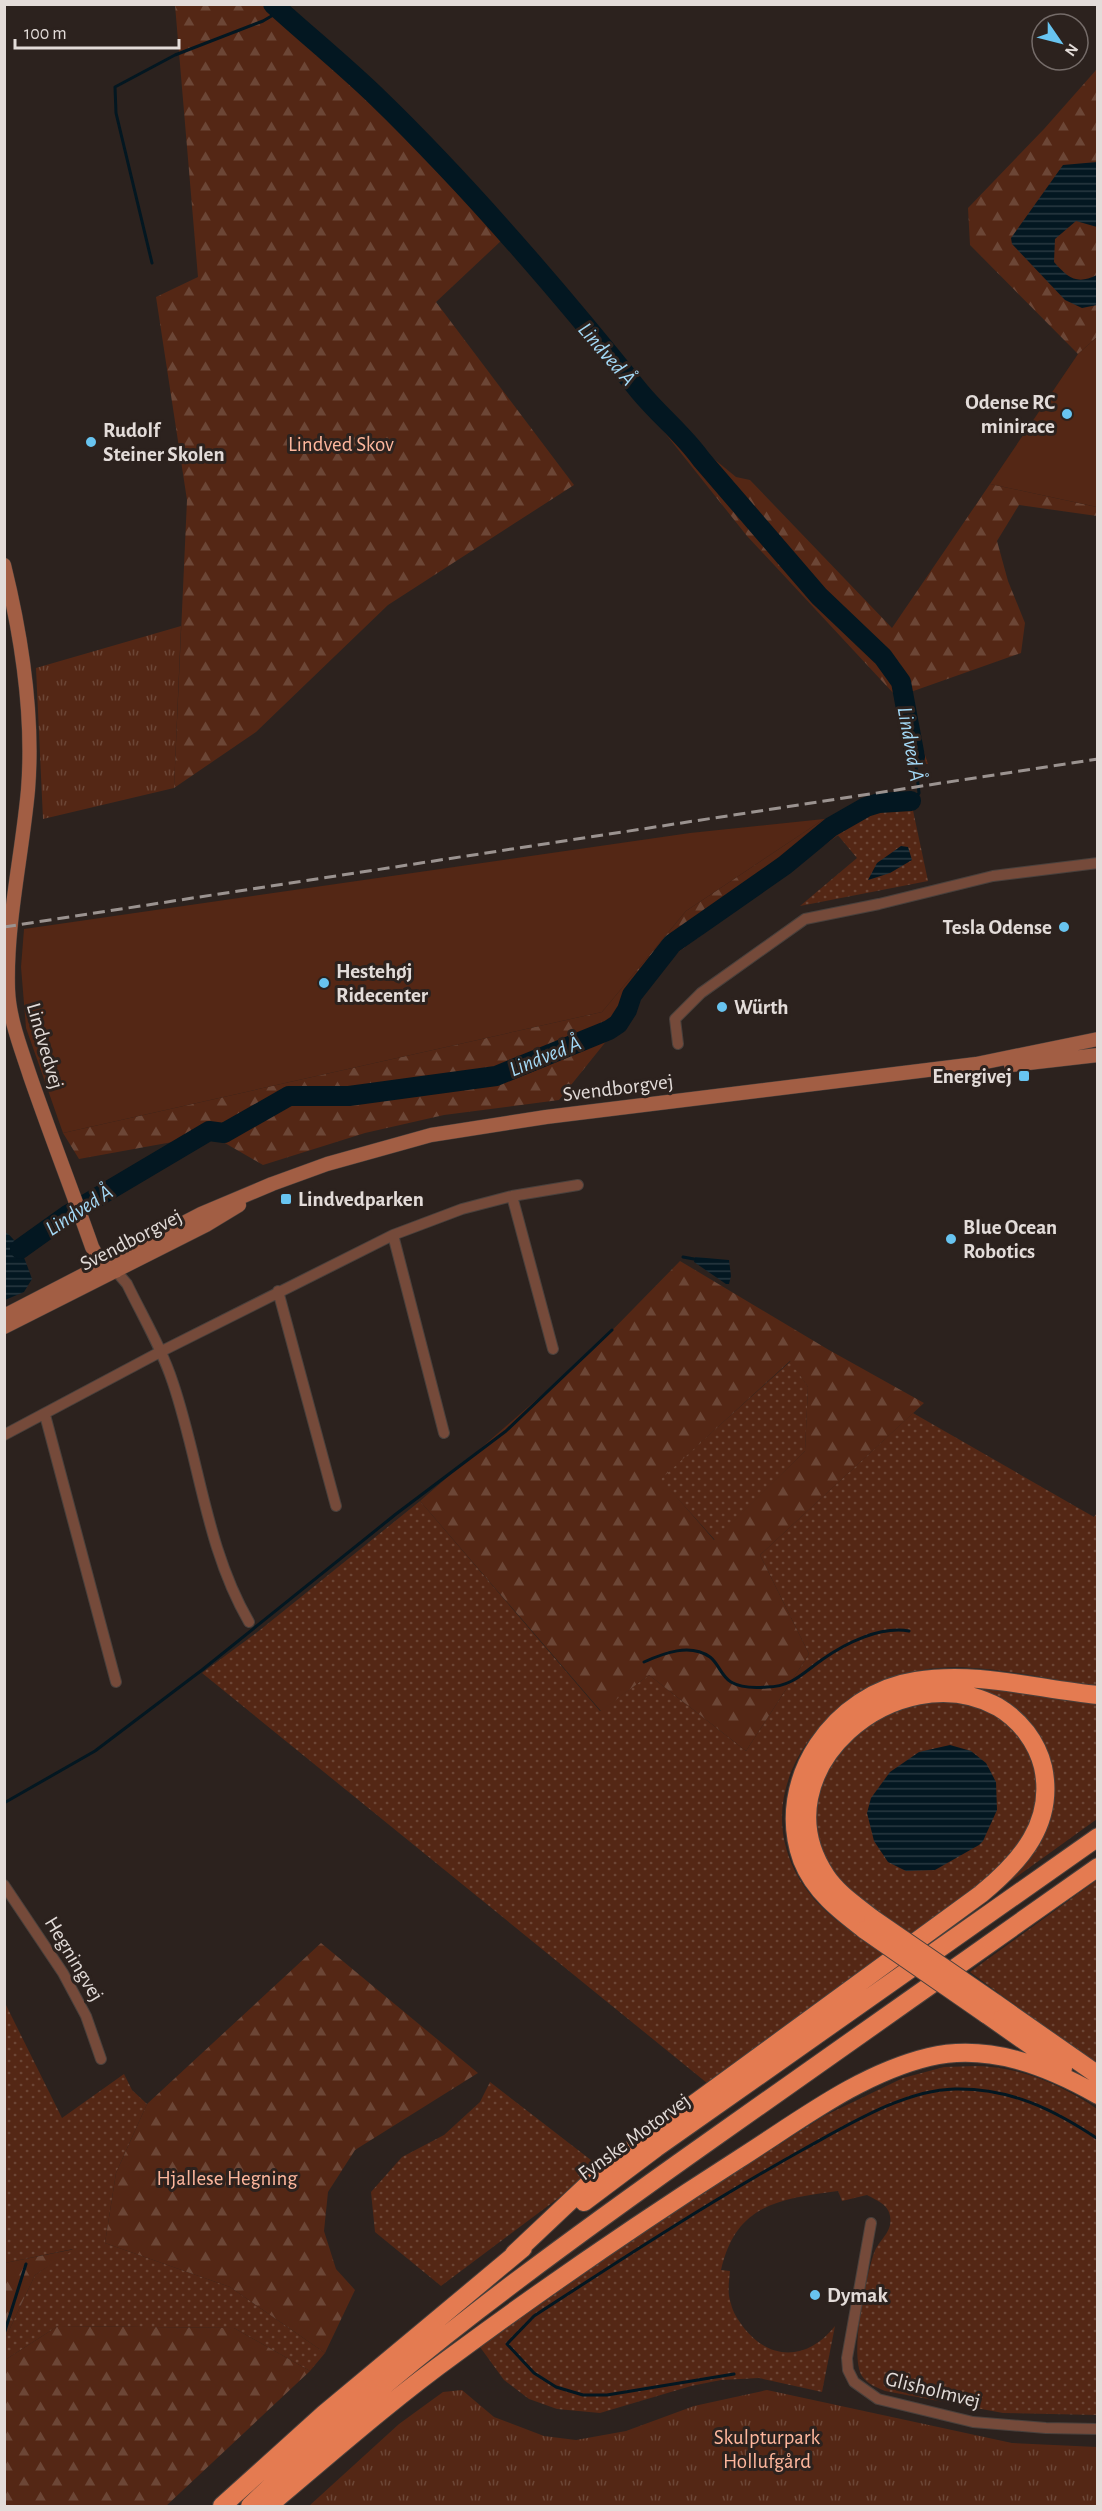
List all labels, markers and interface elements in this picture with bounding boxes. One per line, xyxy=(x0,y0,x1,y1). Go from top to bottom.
scale bar xyxy=(15,12,178,50)
north arrow xyxy=(1030,12,1090,72)
text: 100 m xyxy=(24,25,67,43)
text: N xyxy=(1062,41,1081,59)
water label: Lindved Å xyxy=(574,318,641,390)
place label: Odense RC minirace xyxy=(965,392,1055,437)
marker: Odense RC minirace xyxy=(1060,407,1074,421)
place label: Rudolf Steiner Skolen xyxy=(103,420,225,465)
park label: Lindved Skov xyxy=(288,434,394,455)
marker: Rudolf Steiner Skolen xyxy=(84,435,98,449)
water label: Lindved Å xyxy=(894,705,929,783)
place label: Tesla Odense xyxy=(943,917,1052,938)
marker: Tesla Odense xyxy=(1057,920,1071,934)
place label: Hestehøj Ridecenter xyxy=(336,961,429,1006)
marker: Hestehøj Ridecenter xyxy=(317,976,331,990)
place label: Würth xyxy=(734,997,789,1018)
marker: Würth xyxy=(715,1000,729,1014)
street label: Lindvedvej xyxy=(23,1001,67,1091)
water label: Lindved Å xyxy=(506,1031,584,1080)
place label: Energivej xyxy=(932,1066,1012,1087)
marker: Energivej xyxy=(1017,1069,1031,1083)
street label: Svendborgvej xyxy=(562,1071,674,1105)
water label: Lindved Å xyxy=(41,1179,117,1240)
place label: Lindvedparken xyxy=(298,1189,424,1210)
marker: Lindvedparken xyxy=(279,1192,293,1206)
street label: Svendborgvej xyxy=(77,1205,185,1275)
place label: Blue Ocean Robotics xyxy=(963,1217,1057,1262)
marker: Blue Ocean Robotics xyxy=(944,1232,958,1246)
street label: Hegningvej xyxy=(41,1913,107,2005)
street label: Fynske Motorvej xyxy=(574,2090,694,2184)
park label: Hjallese Hegning xyxy=(156,2168,298,2189)
place label: Dymak xyxy=(827,2285,888,2306)
marker: Dymak xyxy=(808,2288,822,2302)
street label: Glisholmvej xyxy=(883,2368,983,2412)
park label: Skulpturpark Hollufgård xyxy=(714,2427,821,2472)

